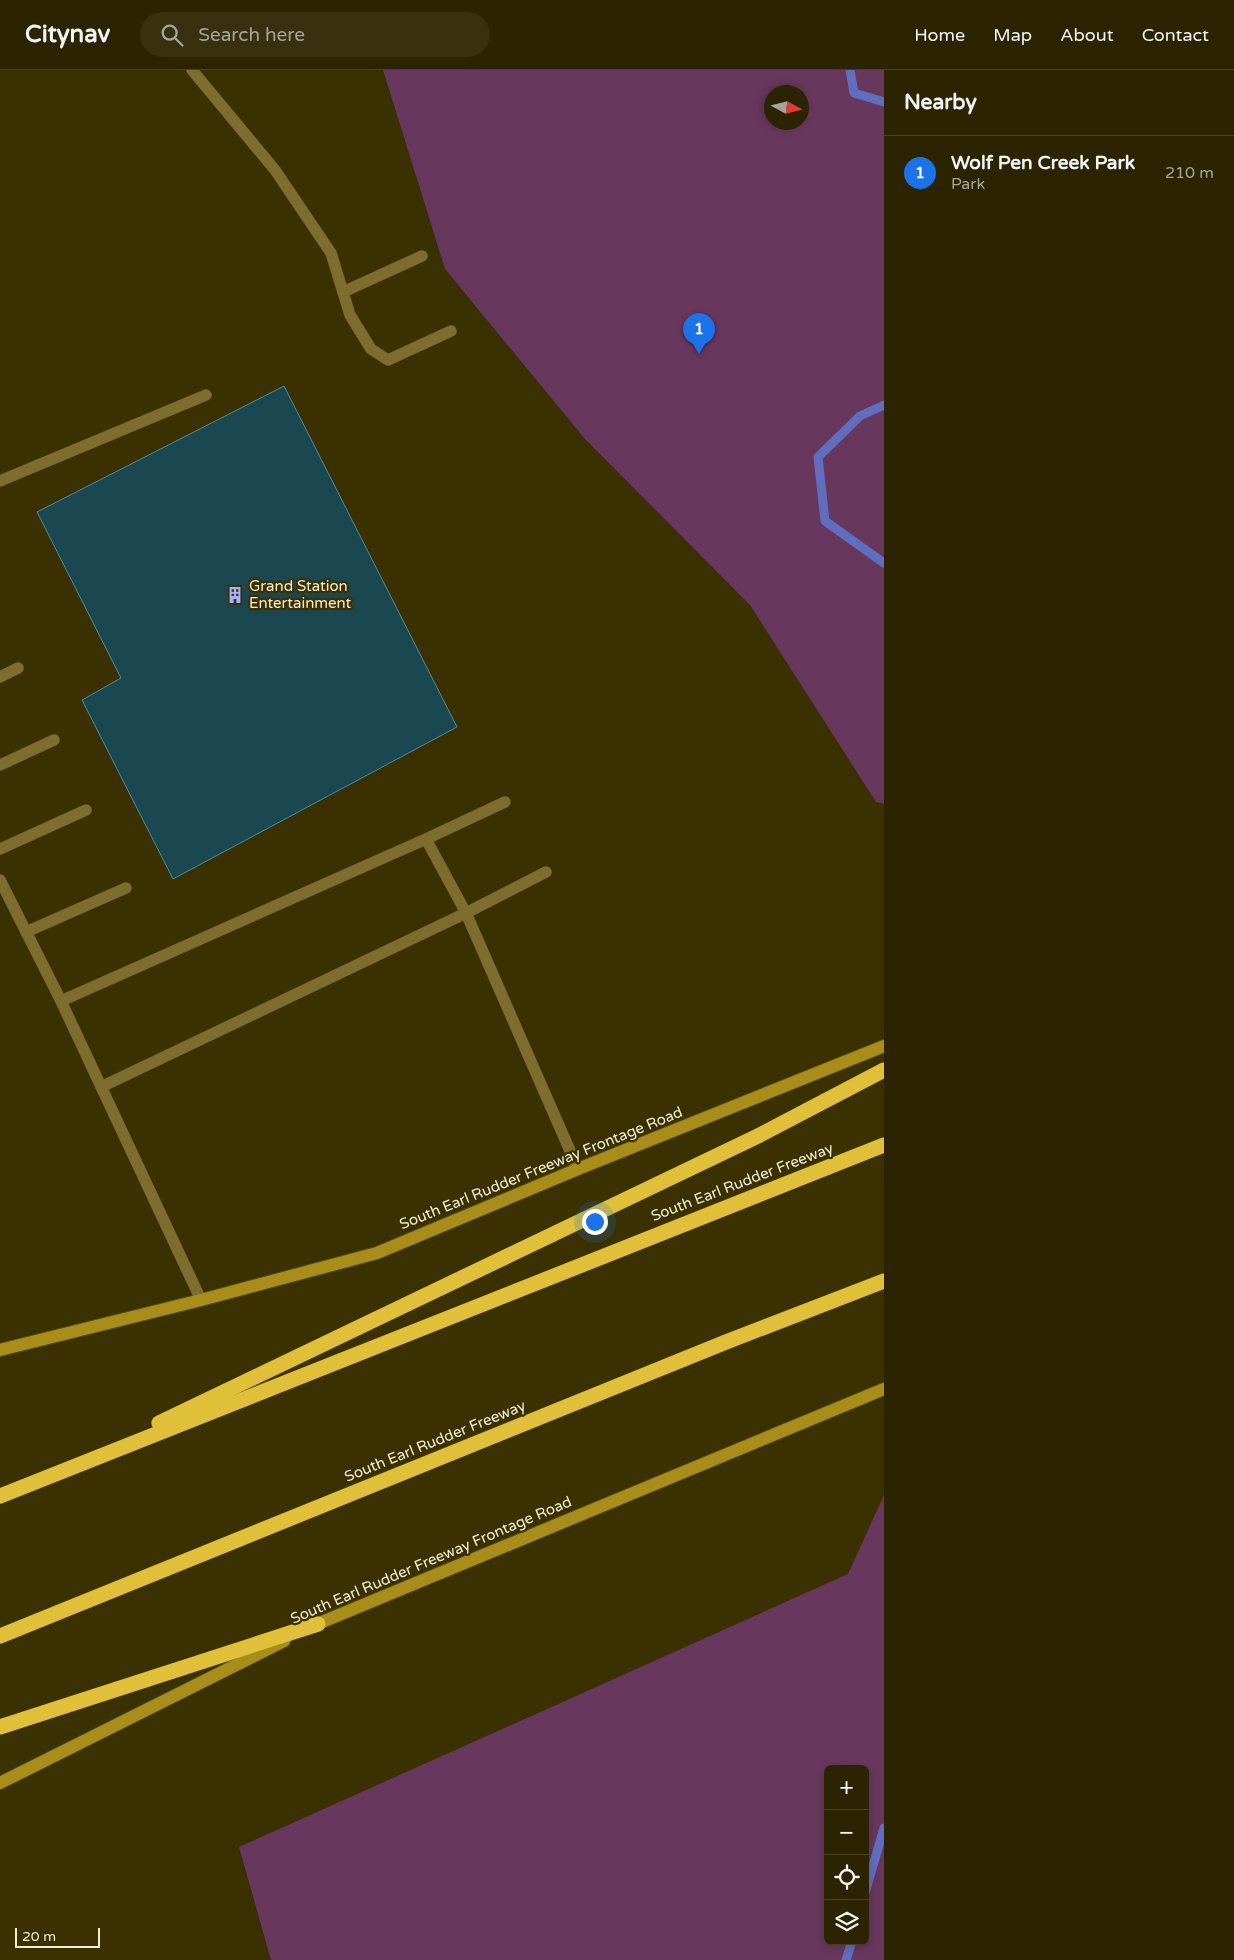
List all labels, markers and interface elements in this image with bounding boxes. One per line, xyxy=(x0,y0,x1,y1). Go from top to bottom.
search box xyxy=(140,12,490,57)
text: Citynav xyxy=(25,20,110,49)
icon: search xyxy=(158,21,186,49)
text: Search here xyxy=(198,24,305,46)
text: Home xyxy=(914,24,965,46)
text: Map xyxy=(993,24,1032,46)
text: About xyxy=(1060,24,1114,46)
text: Contact xyxy=(1142,24,1209,46)
north arrow xyxy=(764,85,809,130)
text: Nearby xyxy=(904,90,977,115)
text: Wolf Pen Creek Park xyxy=(951,152,1135,174)
text: 1 xyxy=(915,163,925,183)
text: 210 m xyxy=(1165,163,1214,183)
text: Park xyxy=(951,174,985,194)
pin: 1 xyxy=(683,313,715,354)
place label: Grand Station Entertainment xyxy=(249,577,352,612)
building icon: Grand Station Entertainment xyxy=(225,585,245,605)
street label: South Earl Rudder Freeway Frontage Road xyxy=(397,1103,685,1233)
street label: South Earl Rudder Freeway xyxy=(648,1139,836,1225)
your location xyxy=(582,1209,608,1235)
street label: South Earl Rudder Freeway xyxy=(342,1396,528,1486)
street label: South Earl Rudder Freeway Frontage Road xyxy=(288,1492,574,1628)
map controls xyxy=(824,1765,869,1945)
button: + xyxy=(824,1765,869,1810)
button: − xyxy=(824,1810,869,1855)
button: locate xyxy=(824,1855,869,1900)
button: layers xyxy=(824,1900,869,1945)
scale bar xyxy=(15,1925,100,1948)
text: 20 m xyxy=(22,1928,56,1945)

